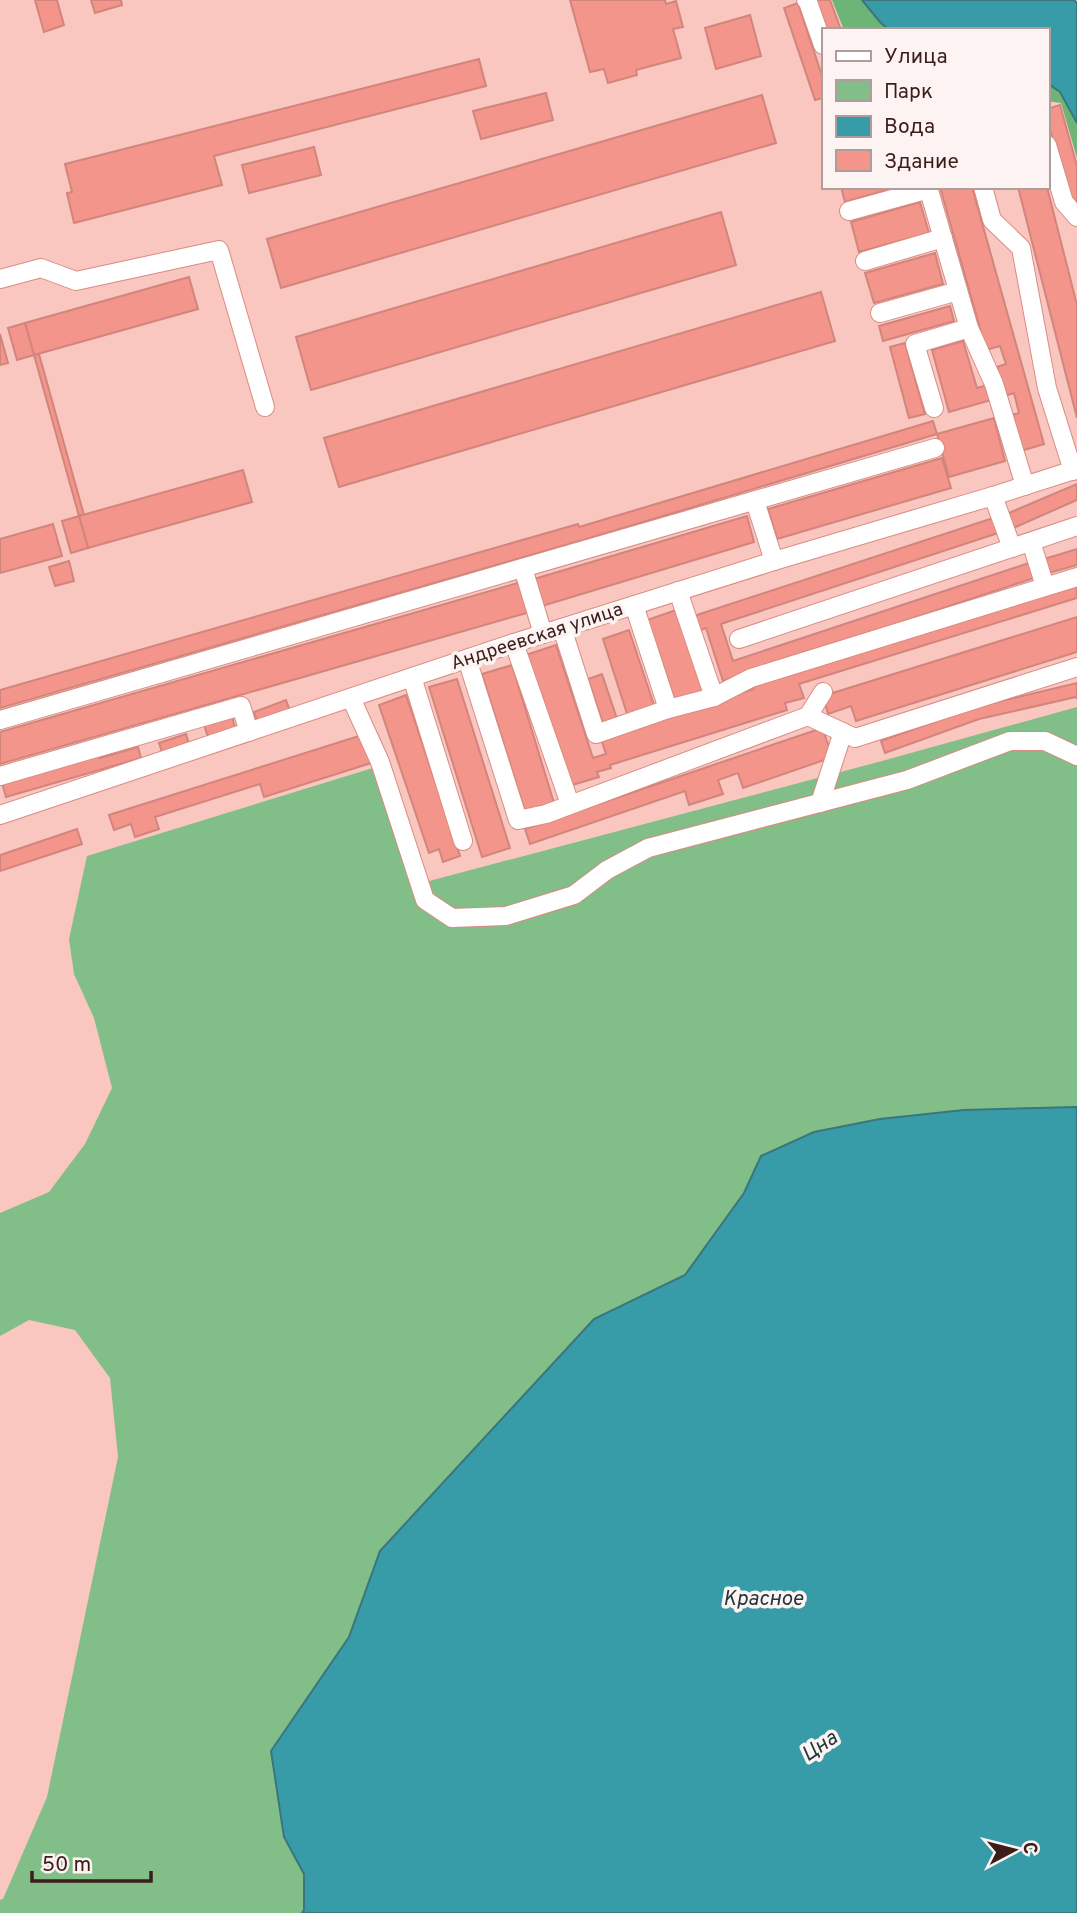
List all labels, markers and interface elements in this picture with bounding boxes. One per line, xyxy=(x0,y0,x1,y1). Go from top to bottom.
legend xyxy=(822,28,1049,189)
text: Улица xyxy=(884,44,948,71)
text: Парк xyxy=(884,79,933,106)
text: Вода xyxy=(884,114,935,141)
text: Здание xyxy=(884,149,959,176)
street label: Андреевская улица xyxy=(448,598,626,676)
water label: Красное xyxy=(723,1586,804,1613)
water label: Цна xyxy=(797,1725,843,1769)
north arrow xyxy=(979,1815,1049,1885)
scale bar xyxy=(32,1840,150,1884)
text: С xyxy=(1016,1841,1042,1856)
text: 50 m xyxy=(42,1852,91,1879)

